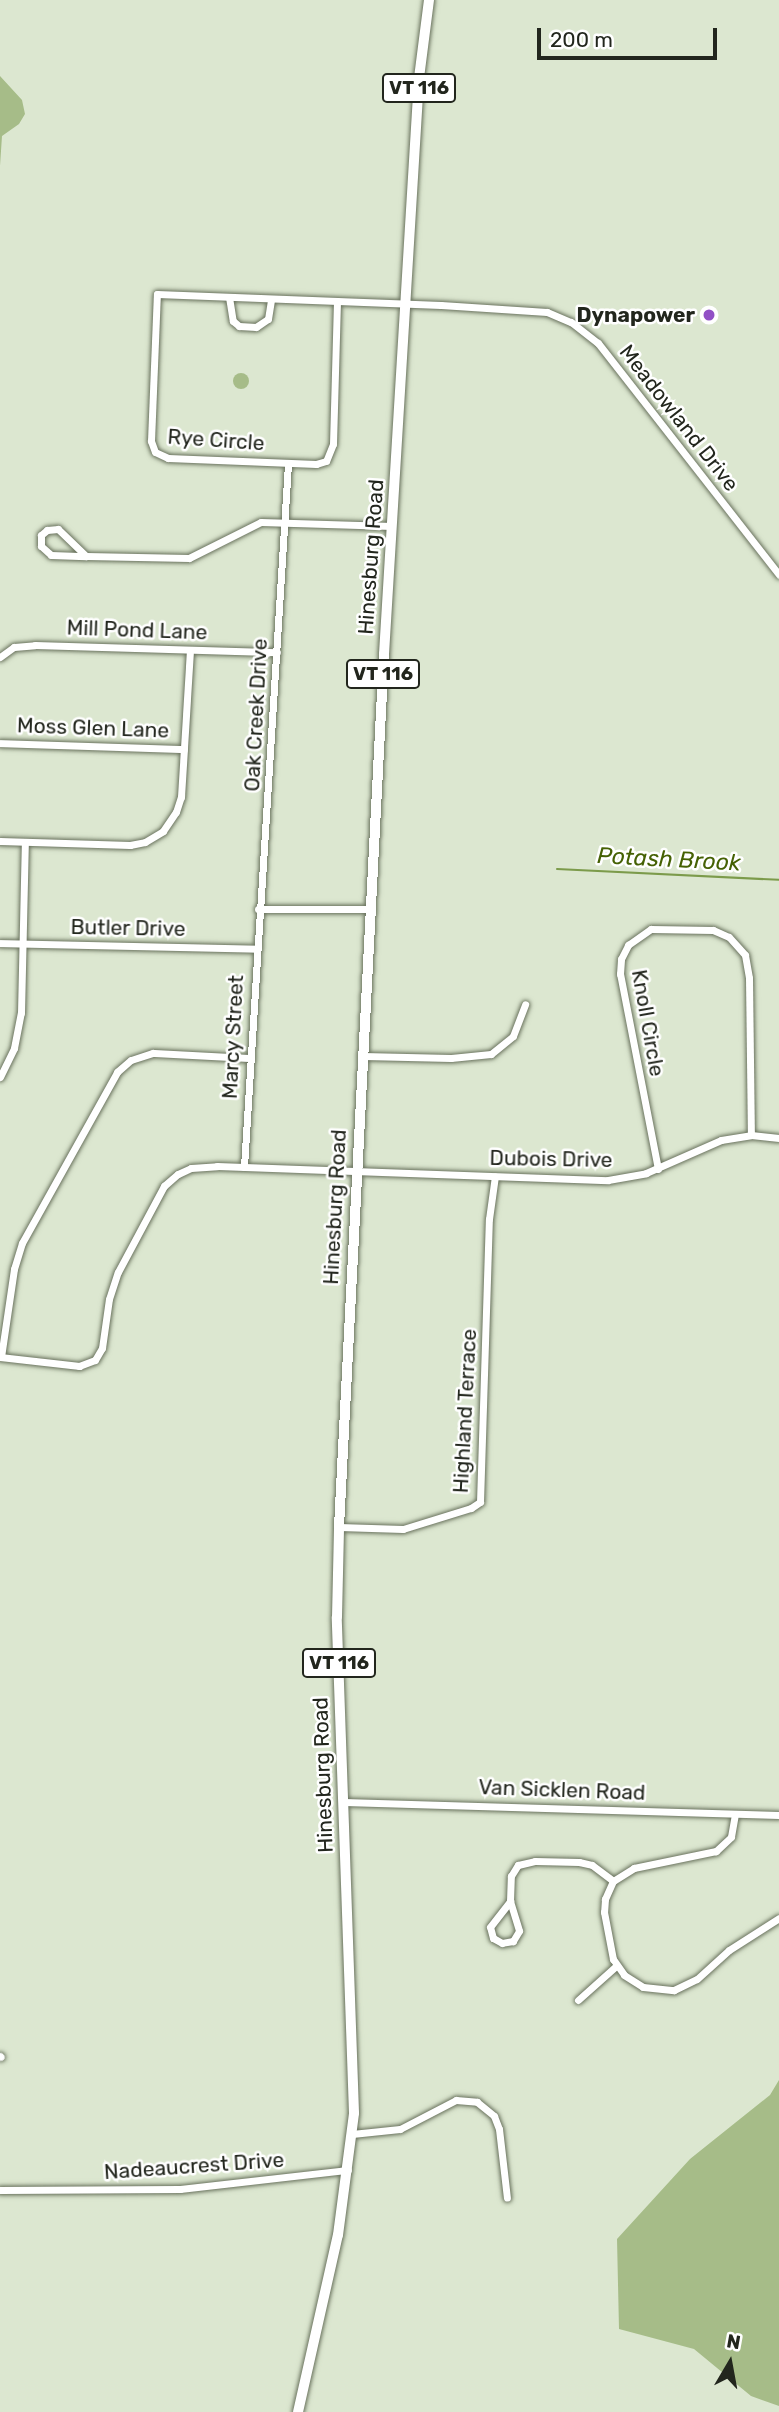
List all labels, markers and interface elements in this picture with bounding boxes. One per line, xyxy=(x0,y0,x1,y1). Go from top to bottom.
scale bar xyxy=(541,14,721,58)
text: 200 m xyxy=(550,27,613,52)
road number: VT 116 xyxy=(380,72,458,104)
place label: Dynapower xyxy=(576,302,695,328)
marker: Dynapower xyxy=(701,307,717,323)
street label: Meadowland Drive xyxy=(614,340,744,496)
street label: Rye Circle xyxy=(167,424,265,456)
street label: Hinesburg Road xyxy=(353,479,389,635)
street label: Mill Pond Lane xyxy=(66,615,208,645)
street label: Oak Creek Drive xyxy=(239,638,273,792)
road number: VT 116 xyxy=(344,659,422,690)
street label: Moss Glen Lane xyxy=(16,713,170,743)
water label: Potash Brook xyxy=(596,841,742,877)
street label: Butler Drive xyxy=(70,914,186,942)
street label: Knoll Circle xyxy=(626,968,670,1078)
street label: Marcy Street xyxy=(217,974,249,1100)
street label: Hinesburg Road xyxy=(318,1129,352,1285)
street label: Dubois Drive xyxy=(489,1145,613,1173)
street label: Highland Terrace xyxy=(448,1328,482,1494)
road number: VT 116 xyxy=(300,1648,378,1679)
street label: Hinesburg Road xyxy=(308,1697,338,1853)
street label: Van Sicklen Road xyxy=(478,1774,646,1806)
street label: Nadeaucrest Drive xyxy=(103,2147,285,2185)
north arrow xyxy=(695,2328,765,2398)
text: N xyxy=(725,2329,742,2354)

